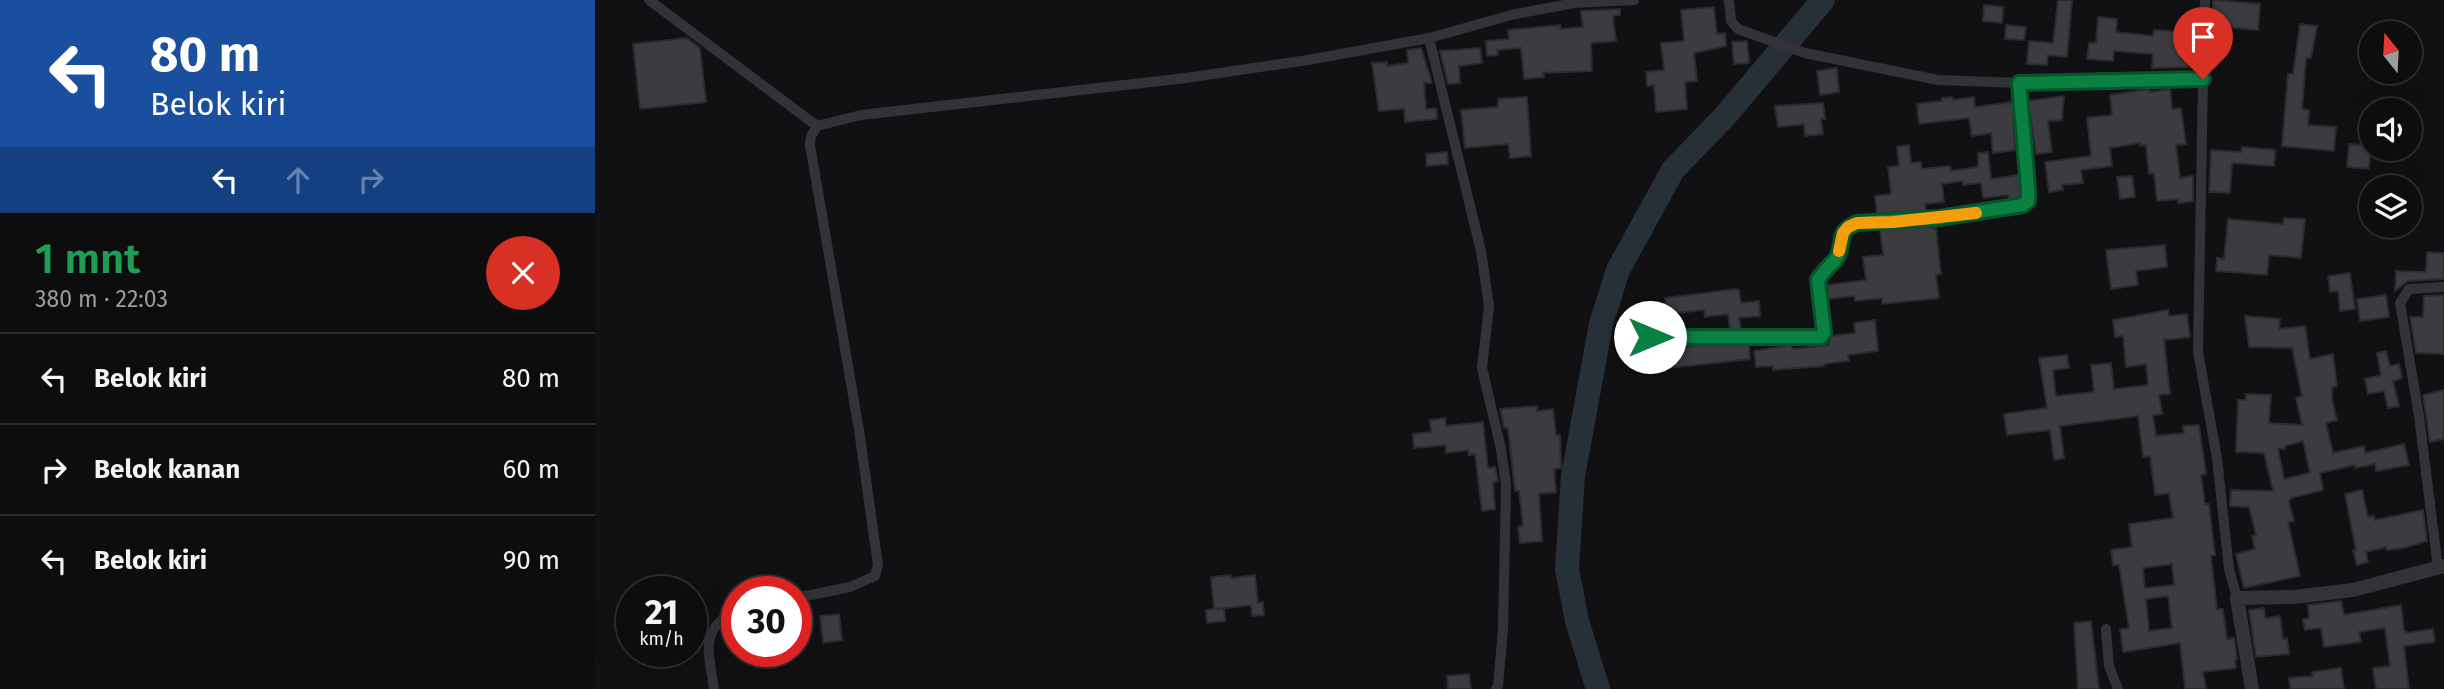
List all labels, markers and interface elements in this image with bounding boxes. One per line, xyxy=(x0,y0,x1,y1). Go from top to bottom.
pin xyxy=(2173,7,2233,79)
icon: arrive xyxy=(2184,18,2222,56)
north arrow xyxy=(2359,21,2422,84)
map controls xyxy=(2359,21,2422,238)
text: 80 m xyxy=(150,25,260,84)
icon: left xyxy=(35,28,126,119)
text: Belok kiri xyxy=(150,85,286,123)
button: sound xyxy=(2359,98,2422,161)
icon: left xyxy=(206,161,244,199)
icon: ahead xyxy=(279,161,317,199)
icon: right xyxy=(352,161,390,199)
button: layers xyxy=(2359,175,2422,238)
text: 1 mnt xyxy=(35,234,140,284)
button: close xyxy=(486,236,560,310)
text: 380 m · 22:03 xyxy=(35,285,168,313)
position arrow xyxy=(1613,300,1687,374)
icon: left xyxy=(35,360,73,398)
text: Belok kiri xyxy=(94,363,207,394)
text: 80 m xyxy=(502,363,560,394)
icon: right xyxy=(35,451,73,489)
text: Belok kanan xyxy=(94,454,240,485)
text: 60 m xyxy=(502,454,560,485)
icon: left xyxy=(35,542,73,580)
text: Belok kiri xyxy=(94,545,207,576)
text: 90 m xyxy=(503,545,560,576)
speed limit sign: 30 xyxy=(721,576,812,667)
text: 21 xyxy=(645,591,678,633)
text: km/h xyxy=(639,628,684,650)

